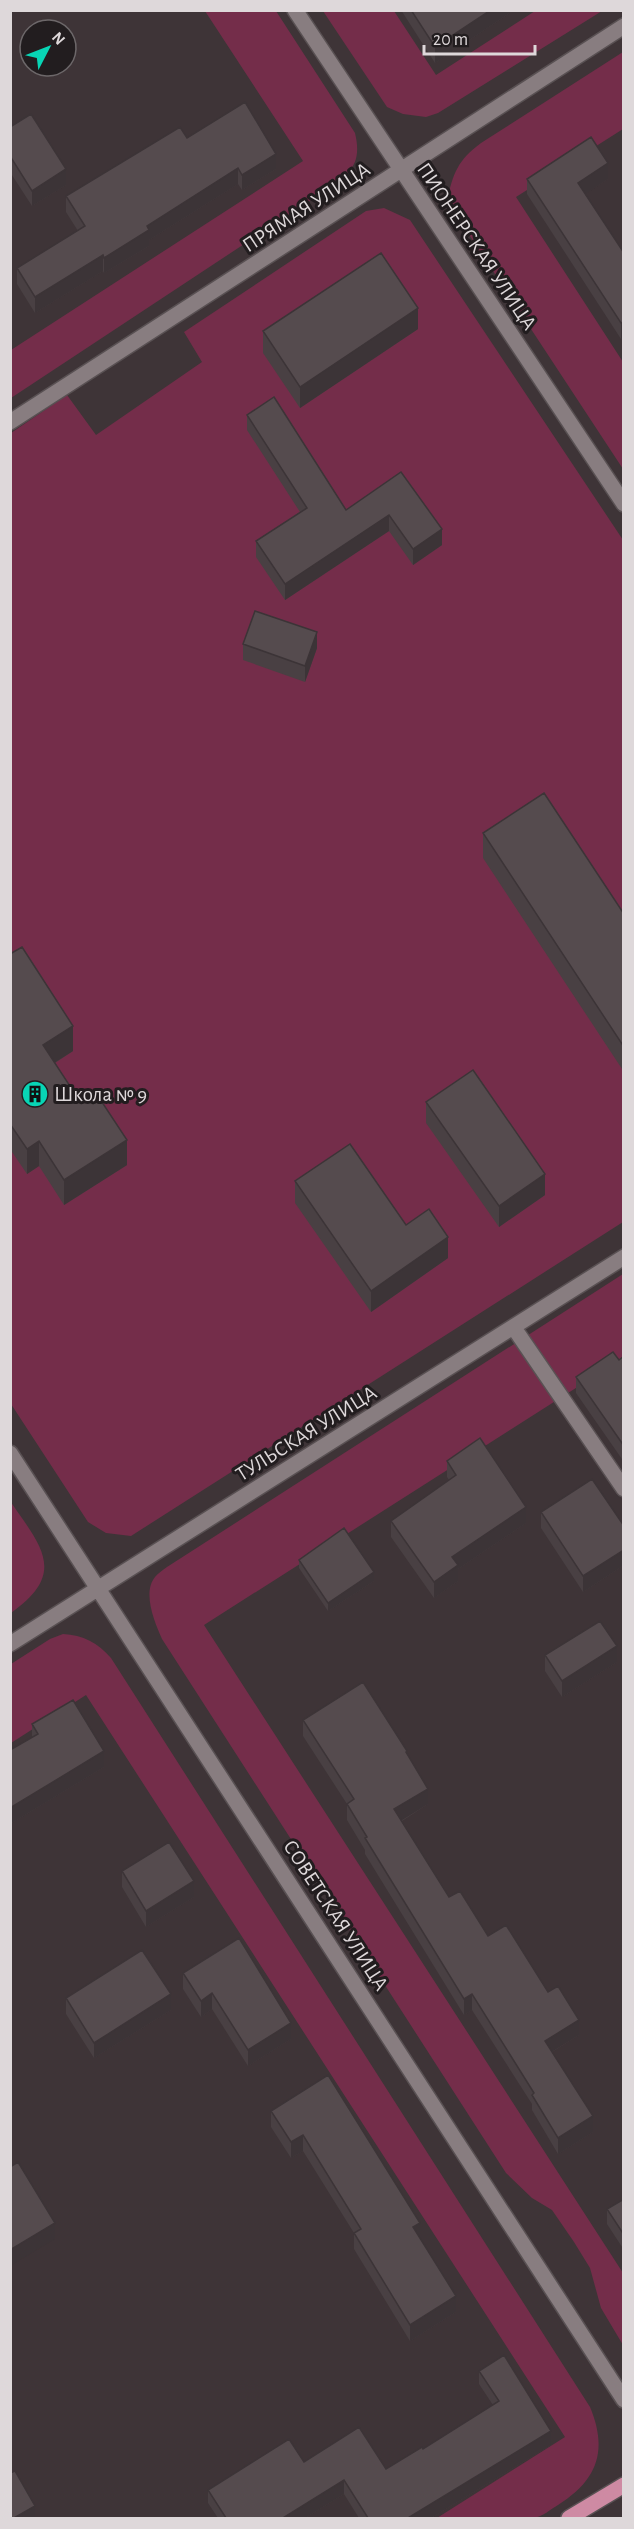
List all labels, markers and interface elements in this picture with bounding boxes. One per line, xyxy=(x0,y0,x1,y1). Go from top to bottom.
north arrow xyxy=(18,18,78,78)
scale bar xyxy=(424,18,535,56)
text: N xyxy=(49,29,68,48)
text: 20 m xyxy=(433,31,468,49)
street label: ПРЯМАЯ УЛИЦА xyxy=(239,159,374,256)
street label: ПИОНЕРСКАЯ УЛИЦА xyxy=(413,159,540,334)
building icon: Школа № 9 xyxy=(20,1079,50,1109)
place label: Школа № 9 xyxy=(54,1084,147,1105)
street label: ТУЛЬСКАЯ УЛИЦА xyxy=(232,1382,380,1485)
street label: СОВЕТСКАЯ УЛИЦА xyxy=(279,1836,392,1994)

